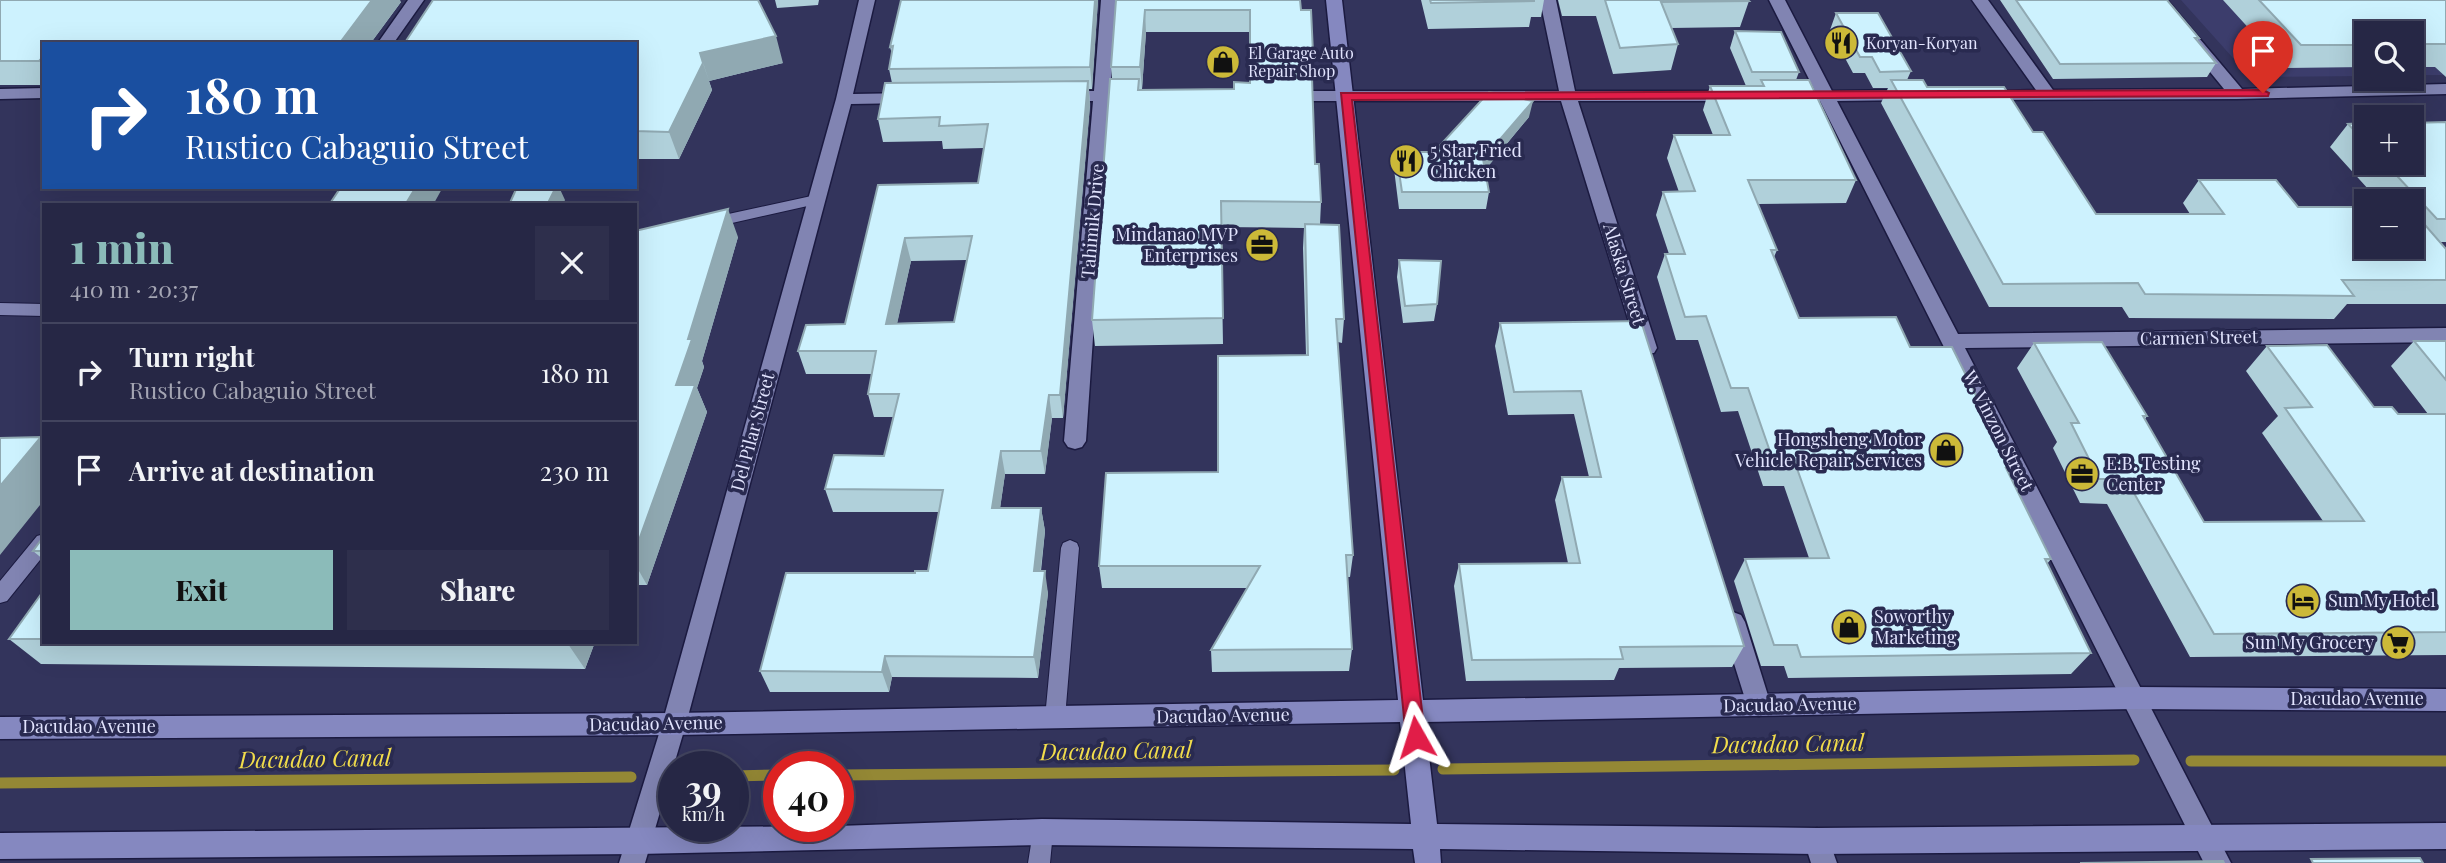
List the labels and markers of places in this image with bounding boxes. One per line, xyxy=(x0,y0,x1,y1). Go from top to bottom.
pin xyxy=(2233,21,2293,93)
restaurant icon: Koryan-Koryan xyxy=(1822,24,1860,62)
place label: Koryan-Koryan xyxy=(1866,32,1978,53)
place label: El Garage Auto Repair Shop xyxy=(1248,42,1354,81)
shop icon: El Garage Auto Repair Shop xyxy=(1204,43,1242,81)
place label: 5 Star Fried Chicken xyxy=(1430,138,1523,183)
restaurant icon: 5 Star Fried Chicken xyxy=(1387,142,1425,180)
place label: Mindanao MVP Enterprises xyxy=(1115,222,1238,267)
office icon: Mindanao MVP Enterprises xyxy=(1243,226,1281,264)
place label: Hongsheng Motor Vehicle Repair Services xyxy=(1734,427,1922,472)
shop icon: Hongsheng Motor Vehicle Repair Services xyxy=(1927,431,1965,469)
place label: E.B. Testing Center xyxy=(2106,451,2201,496)
office icon: E.B. Testing Center xyxy=(2063,455,2101,493)
hotel icon: Sun My Hotel xyxy=(2284,582,2322,620)
place label: Sun My Hotel xyxy=(2328,588,2436,612)
place label: Soworthy Marketing xyxy=(1874,604,1957,649)
shop icon: Soworthy Marketing xyxy=(1830,608,1868,646)
supermarket icon: Sun My Grocery xyxy=(2379,624,2417,662)
place label: Sun My Grocery xyxy=(2245,630,2374,654)

